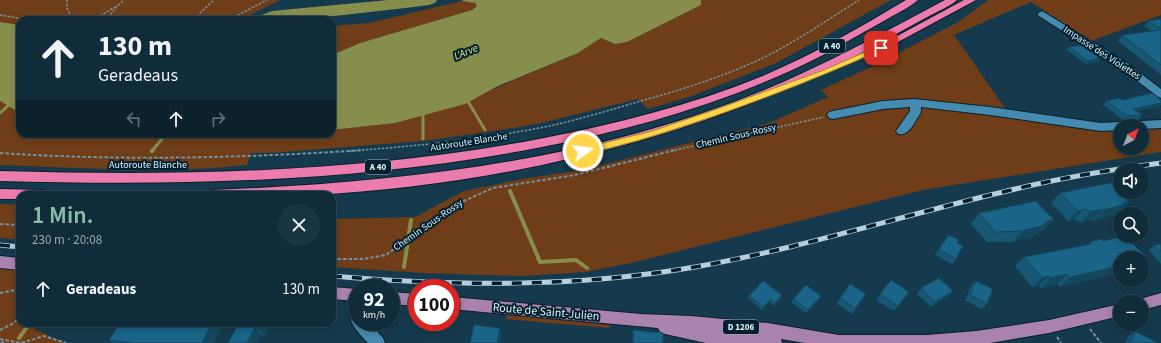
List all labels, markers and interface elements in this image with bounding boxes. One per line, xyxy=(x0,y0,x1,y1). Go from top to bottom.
street label: Impasse des Violettes xyxy=(1061,23,1143,83)
text: 130 m xyxy=(98,26,172,66)
pin xyxy=(864,31,898,65)
icon: ahead xyxy=(32,32,84,84)
icon: arrive xyxy=(870,37,892,59)
road number: A 40 xyxy=(819,39,845,53)
water label: L'Arve xyxy=(452,40,480,64)
text: Geradeaus xyxy=(98,63,178,88)
icon: left xyxy=(123,108,145,130)
icon: ahead xyxy=(165,108,187,130)
icon: right xyxy=(207,108,229,130)
north arrow xyxy=(1113,119,1149,155)
map controls xyxy=(1113,119,1149,331)
street label: Chemin Sous-Rossy xyxy=(694,120,778,152)
street label: Autoroute Blanche xyxy=(429,129,509,155)
position arrow xyxy=(562,130,604,172)
street label: Autoroute Blanche xyxy=(109,158,187,172)
road number: A 40 xyxy=(365,160,391,174)
button: sound xyxy=(1113,163,1149,199)
street label: Chemin Sous-Rossy xyxy=(390,196,466,254)
text: 1 Min. xyxy=(32,198,93,233)
button: close xyxy=(278,204,320,246)
button: search xyxy=(1113,207,1149,243)
text: 230 m · 20:08 xyxy=(32,231,102,249)
button: + xyxy=(1113,251,1149,287)
icon: ahead xyxy=(32,278,54,300)
text: Geradeaus xyxy=(66,279,136,300)
text: 130 m xyxy=(282,279,320,300)
speed limit sign: 100 xyxy=(408,279,460,331)
text: 92 xyxy=(363,286,385,314)
button: − xyxy=(1113,295,1149,331)
street label: Route de Saint-Julien xyxy=(492,299,600,325)
text: km/h xyxy=(363,308,385,322)
road number: D 1206 xyxy=(723,320,759,334)

